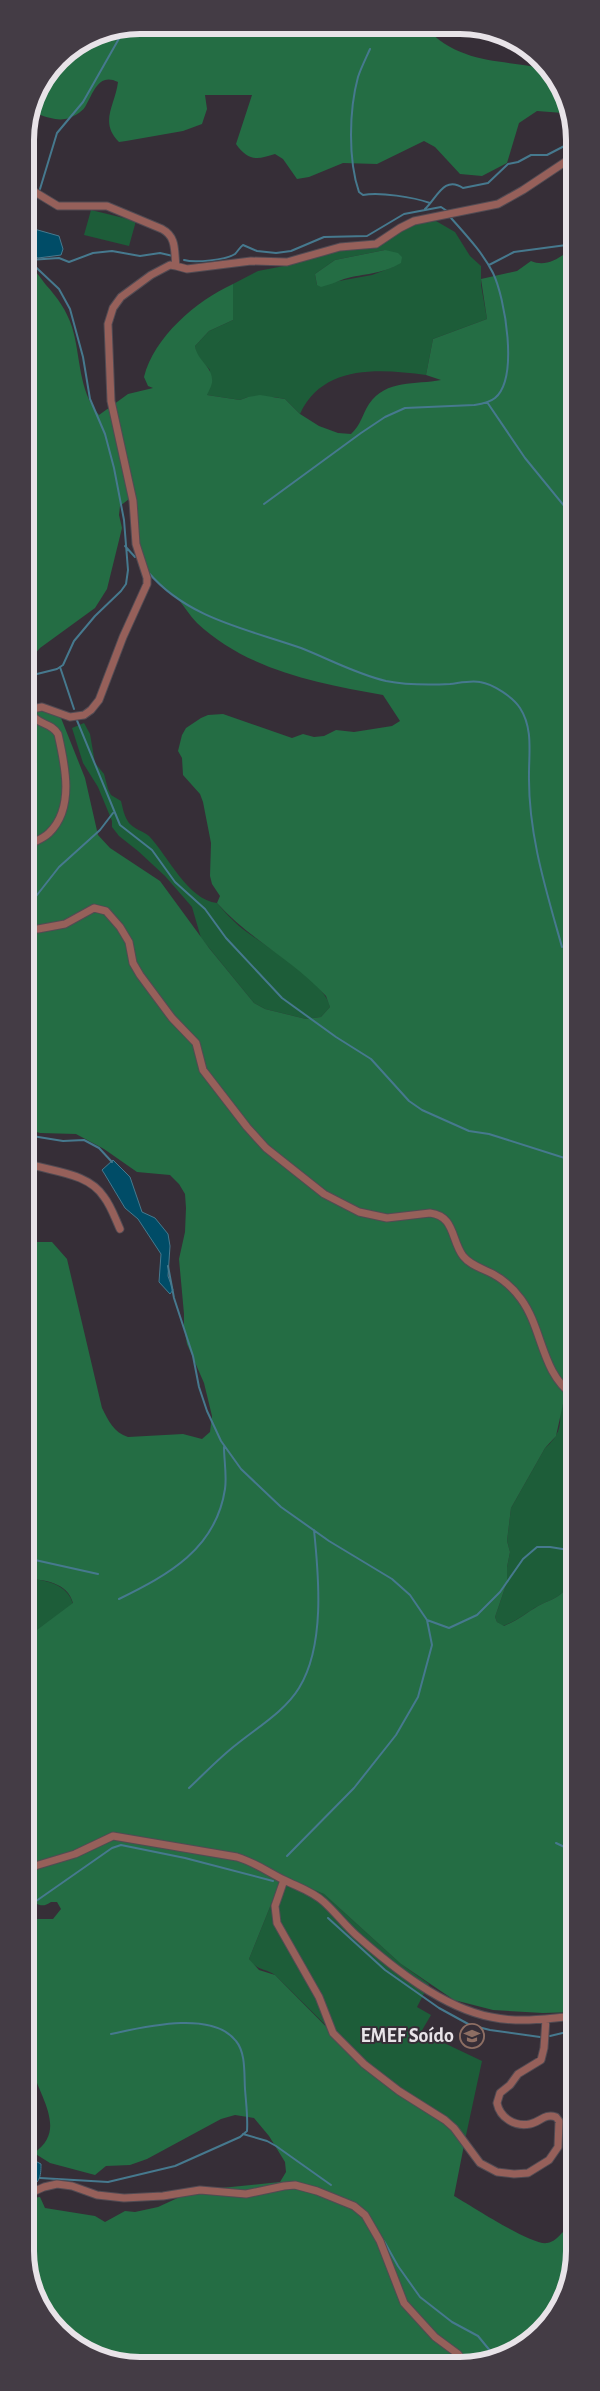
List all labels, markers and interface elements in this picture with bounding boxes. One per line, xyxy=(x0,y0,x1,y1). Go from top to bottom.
school or university icon: EMEF Soído xyxy=(459,2023,485,2049)
place label: EMEF Soído xyxy=(360,2026,454,2046)

